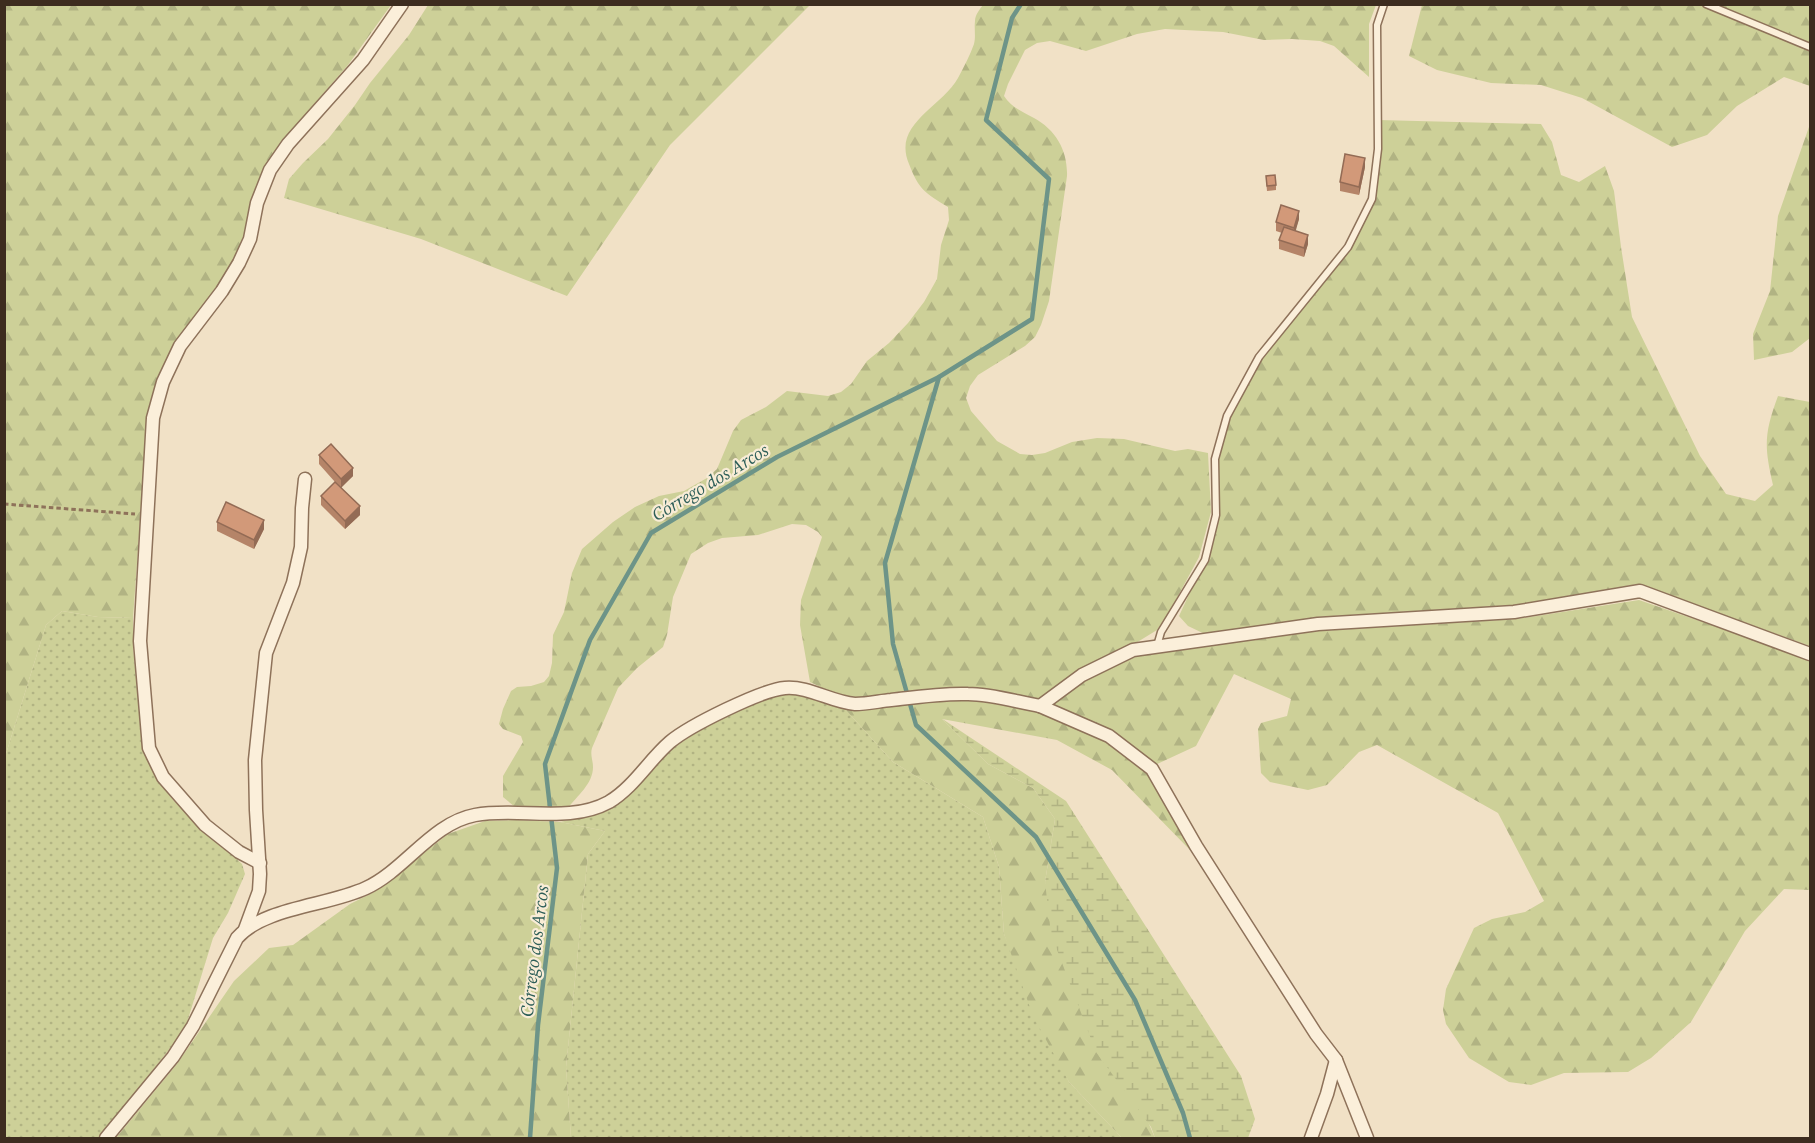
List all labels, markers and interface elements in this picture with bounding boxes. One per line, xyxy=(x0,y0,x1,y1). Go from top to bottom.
water label: Córrego dos Arcos xyxy=(647,437,773,527)
water label: Córrego dos Arcos xyxy=(514,883,555,1018)

